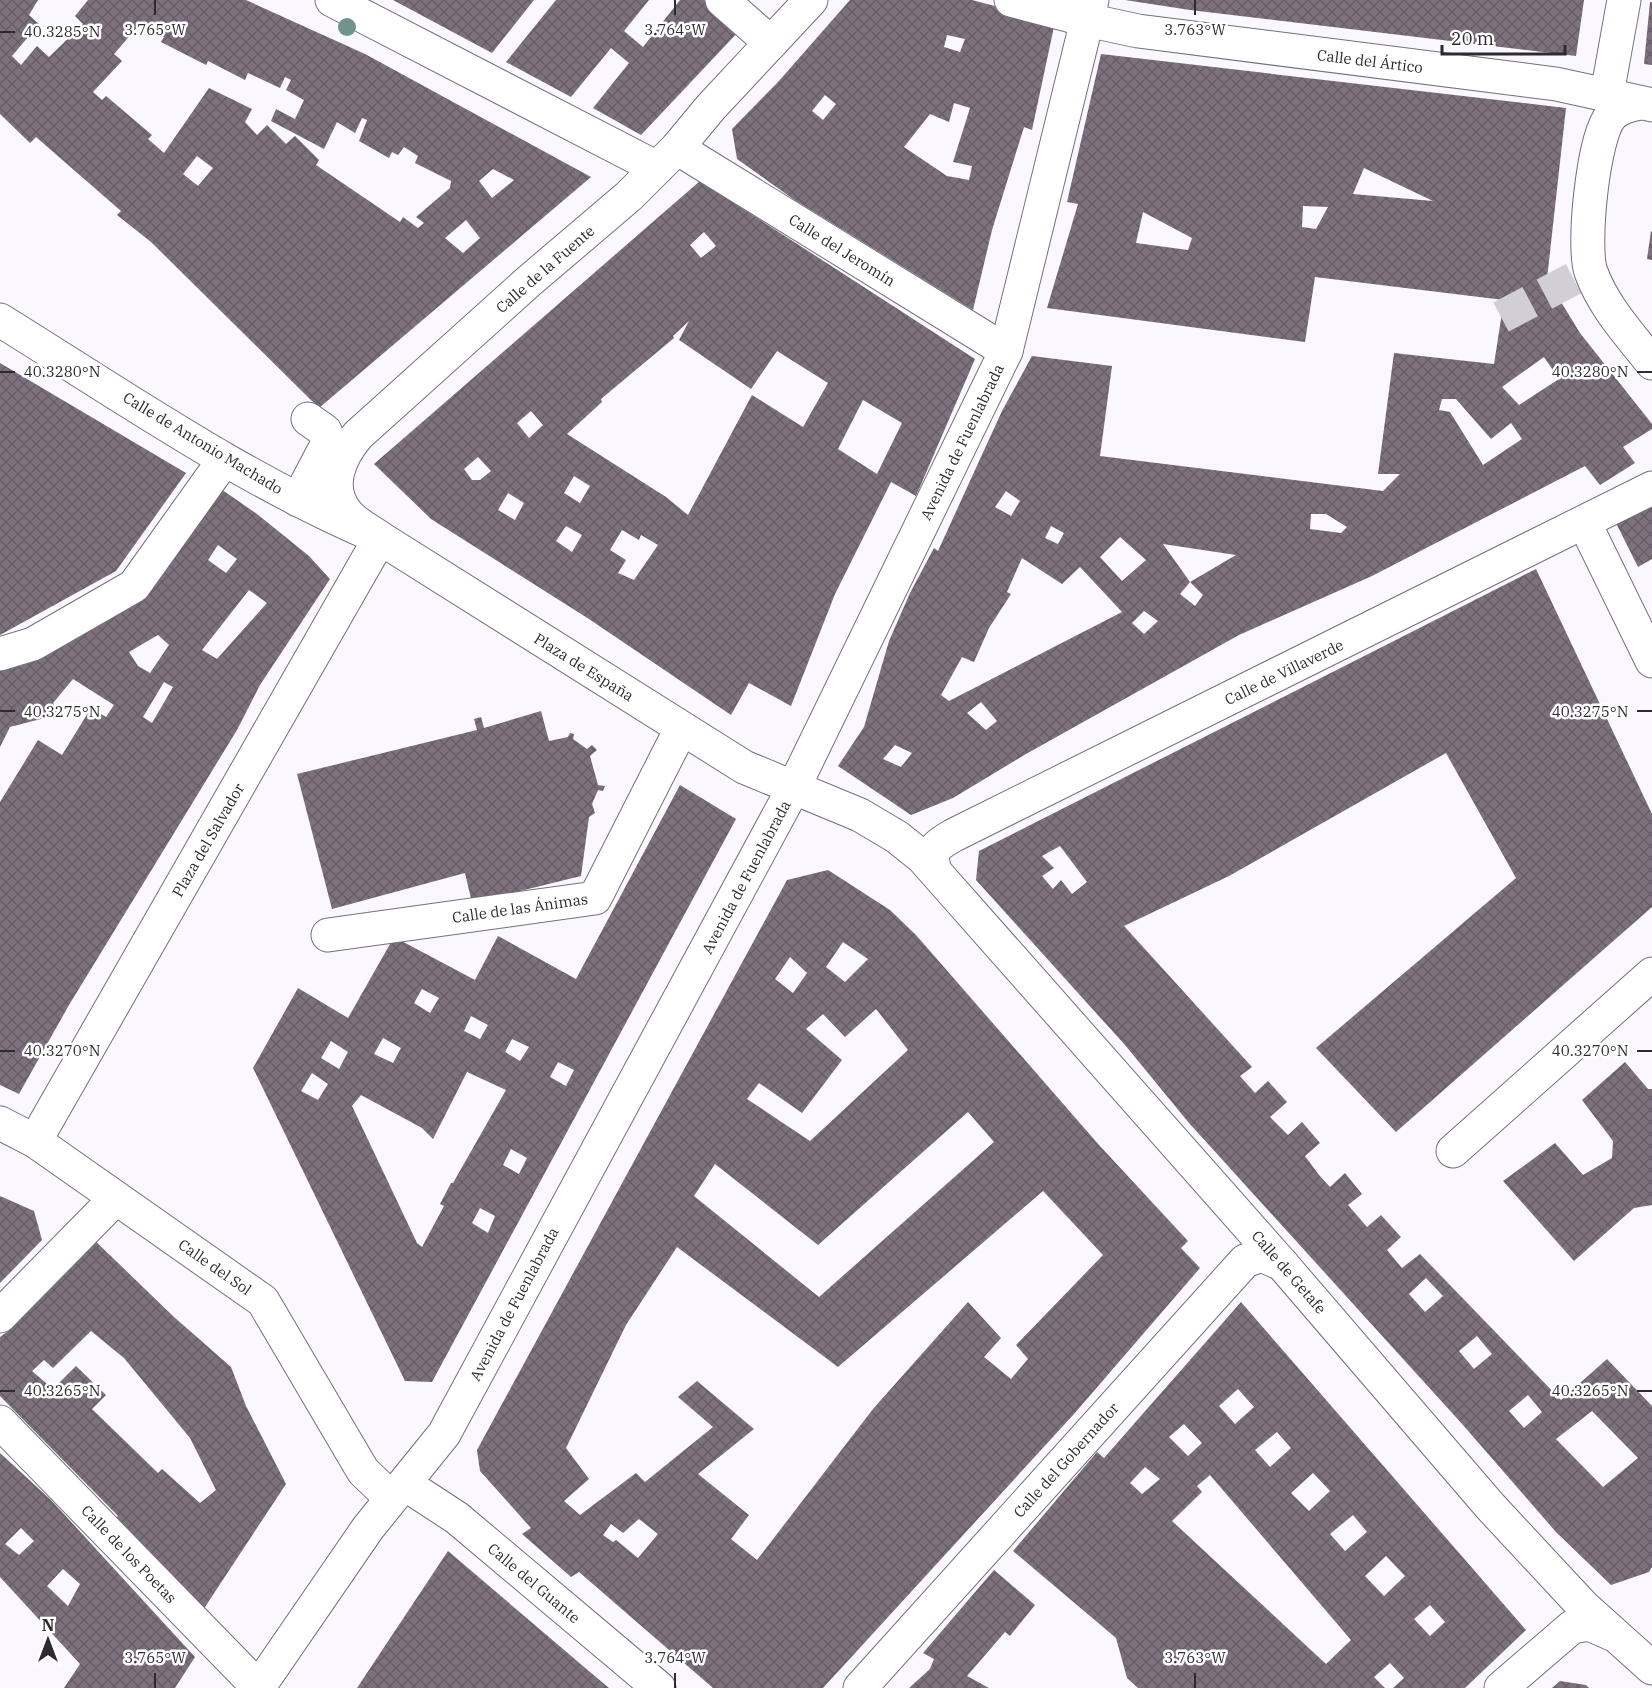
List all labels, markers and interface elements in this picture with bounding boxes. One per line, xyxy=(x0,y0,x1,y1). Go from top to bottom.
scale bar xyxy=(1442,18,1565,56)
text: 3.765°W xyxy=(124,20,186,39)
text: 3.764°W xyxy=(644,20,706,39)
text: 3.763°W xyxy=(1164,20,1226,39)
text: 40.3285°N xyxy=(24,22,100,41)
text: 20 m xyxy=(1451,27,1494,50)
street label: Calle del Ártico xyxy=(1316,45,1424,77)
street label: Calle del Jeromín xyxy=(785,210,899,291)
street label: Calle de la Fuente xyxy=(492,221,598,317)
street label: Avenida de Fuenlabrada xyxy=(916,361,1008,523)
text: 40.3280°N xyxy=(24,362,100,381)
text: 40.3280°N xyxy=(1552,362,1628,381)
street label: Calle de Antonio Machado xyxy=(120,388,286,498)
street label: Plaza de España xyxy=(531,629,637,705)
street label: Calle de Villaverde xyxy=(1221,635,1347,709)
text: 40.3275°N xyxy=(24,702,100,721)
text: 40.3275°N xyxy=(1552,702,1628,721)
street label: Plaza del Salvador xyxy=(168,779,248,900)
street label: Avenida de Fuenlabrada xyxy=(697,797,795,957)
street label: Calle de las Ánimas xyxy=(451,889,589,927)
text: 40.3270°N xyxy=(24,1041,100,1060)
text: 40.3270°N xyxy=(1552,1041,1628,1060)
street label: Avenida de Fuenlabrada xyxy=(465,1224,563,1384)
street label: Calle de Getafe xyxy=(1248,1226,1330,1318)
street label: Calle del Sol xyxy=(175,1235,255,1299)
text: 40.3265°N xyxy=(24,1381,100,1400)
text: 40.3265°N xyxy=(1552,1381,1628,1400)
street label: Calle del Gobernador xyxy=(1009,1398,1123,1522)
street label: Calle de los Poetas xyxy=(77,1501,181,1607)
street label: Calle del Guante xyxy=(484,1539,584,1627)
north arrow xyxy=(18,1610,78,1670)
text: N xyxy=(42,1615,54,1635)
text: 3.765°W xyxy=(124,1648,186,1667)
text: 3.764°W xyxy=(644,1648,706,1667)
text: 3.763°W xyxy=(1164,1648,1226,1667)

